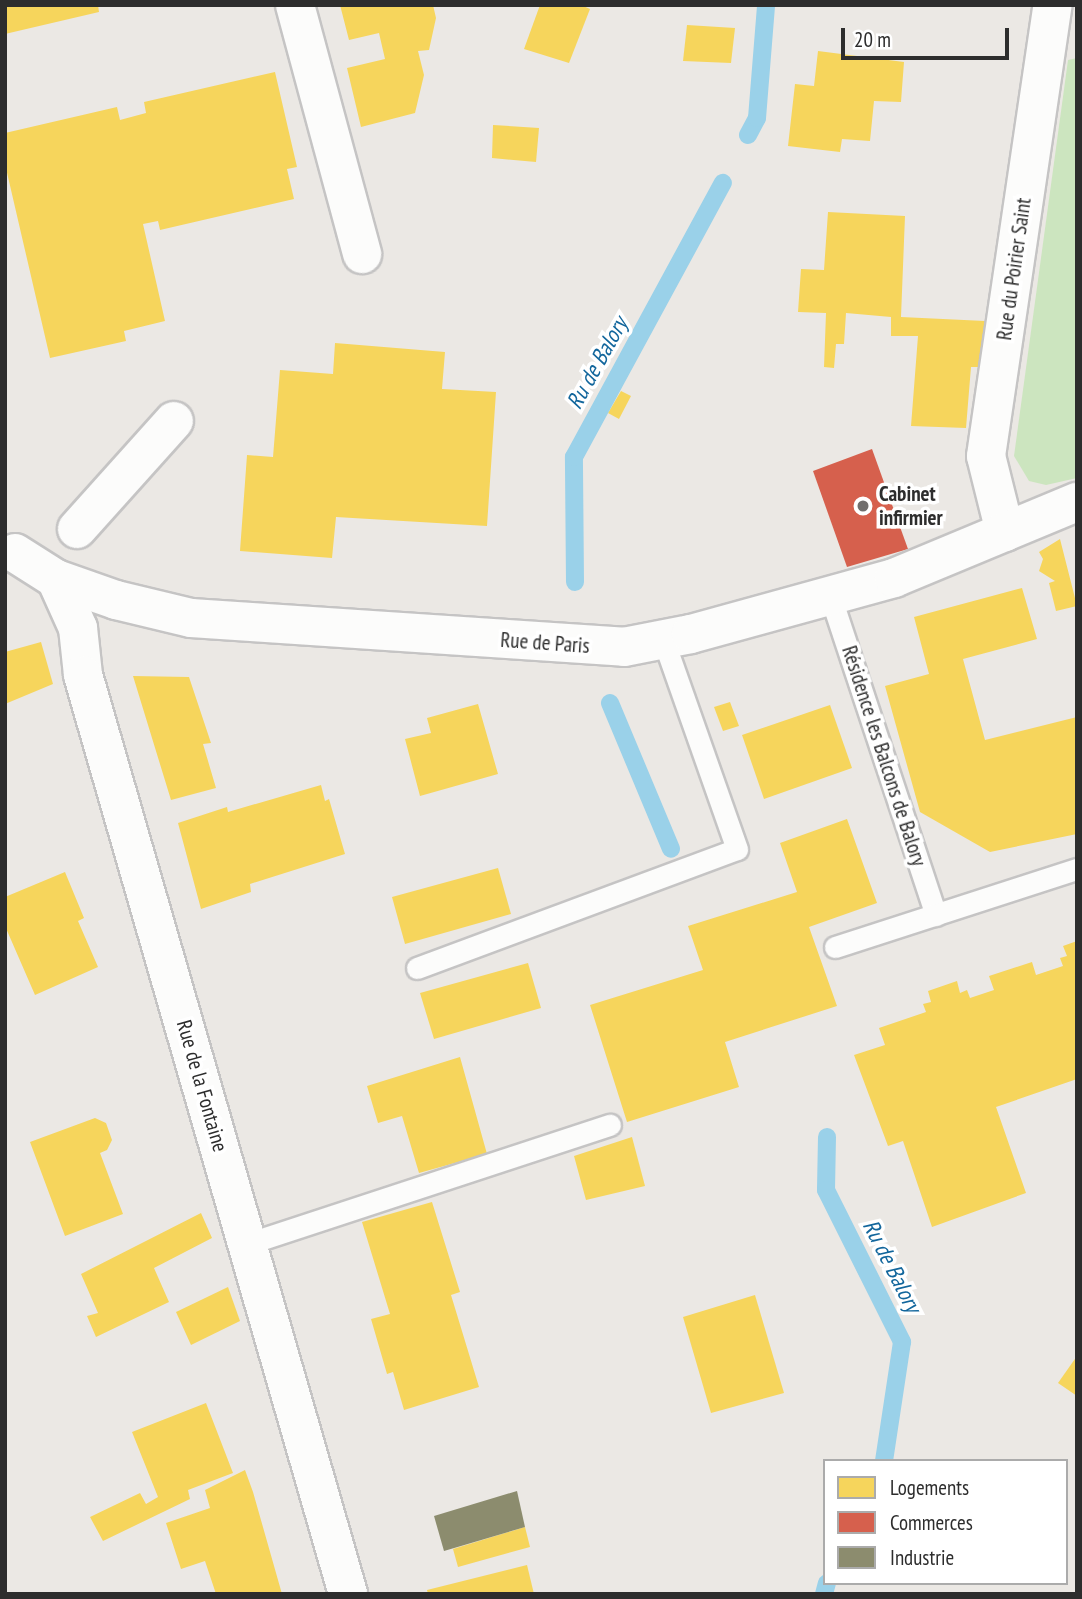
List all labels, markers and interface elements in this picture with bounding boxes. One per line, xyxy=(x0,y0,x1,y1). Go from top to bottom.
scale bar xyxy=(844,14,1012,58)
text: 20 m xyxy=(854,26,891,53)
street label: Rue du Poirier Saint xyxy=(992,196,1036,342)
water label: Ru de Balory xyxy=(561,312,633,414)
place label: Cabinet infirmier xyxy=(879,481,943,531)
marker: Cabinet infirmier xyxy=(853,496,873,516)
street label: Rue de Paris xyxy=(500,627,590,659)
street label: Résidence les Balcons de Balory xyxy=(836,643,932,869)
street label: Rue de la Fontaine xyxy=(171,1017,233,1155)
water label: Ru de Balory xyxy=(857,1215,927,1317)
legend xyxy=(823,1459,1068,1585)
text: Logements xyxy=(890,1474,969,1501)
text: Commerces xyxy=(890,1509,973,1536)
text: Industrie xyxy=(890,1544,954,1571)

